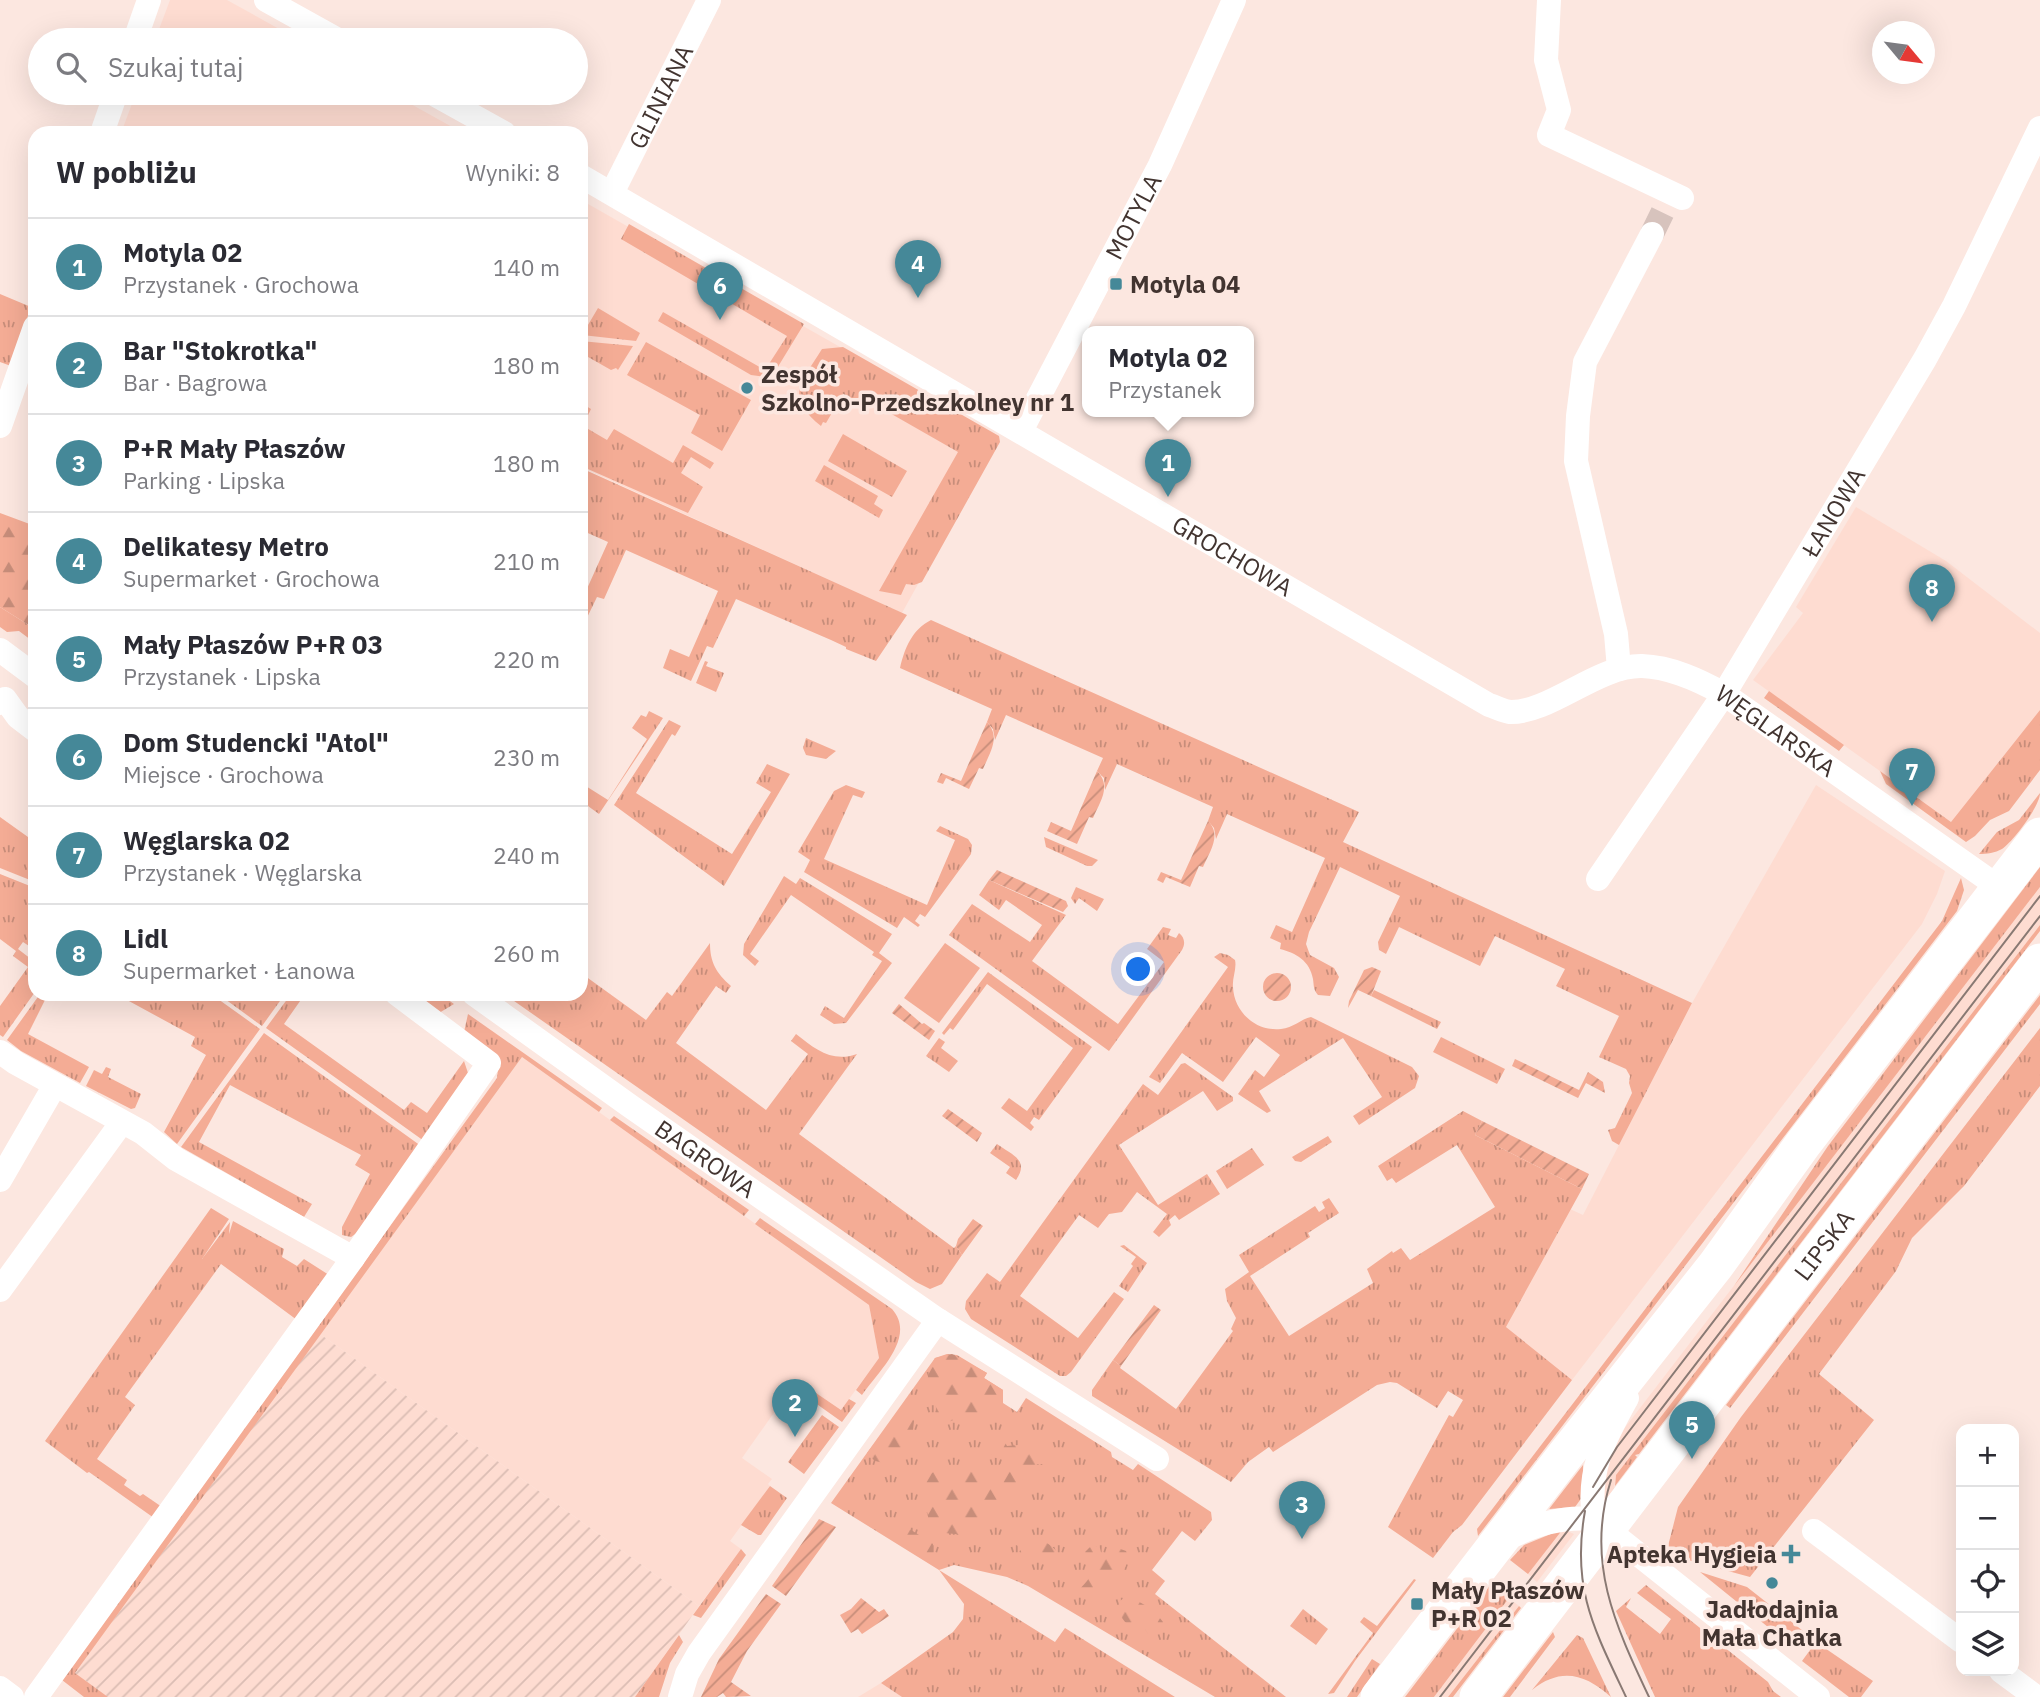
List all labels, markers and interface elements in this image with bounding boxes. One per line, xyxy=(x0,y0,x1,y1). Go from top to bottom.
north arrow xyxy=(1872,21,1935,84)
search box xyxy=(28,28,588,105)
street label: GLINIANA xyxy=(621,39,700,154)
icon: search xyxy=(52,48,90,86)
text: Szukaj tutaj xyxy=(108,50,243,84)
text: W pobliżu xyxy=(56,152,197,191)
text: Wyniki: 8 xyxy=(465,157,560,187)
street label: MOTYLA xyxy=(1098,168,1169,265)
text: Motyla 02 xyxy=(123,235,243,269)
pin: 4 xyxy=(895,240,941,298)
text: 1 xyxy=(72,252,86,282)
text: 140 m xyxy=(493,252,560,282)
pin: 6 xyxy=(697,262,743,320)
place label: Motyla 04 xyxy=(1130,268,1240,300)
text: Przystanek · Grochowa xyxy=(123,269,359,299)
marker: Motyla 04 xyxy=(1108,276,1124,292)
popup xyxy=(1082,326,1254,417)
text: Bar "Stokrotka" xyxy=(123,333,317,367)
text: Motyla 02 xyxy=(1108,340,1228,374)
text: 2 xyxy=(72,350,86,380)
text: 180 m xyxy=(493,350,560,380)
place label: Zespół Szkolno-Przedszkolney nr 1 xyxy=(761,358,1074,418)
text: Bar · Bagrowa xyxy=(123,367,267,397)
text: Przystanek xyxy=(1108,374,1222,404)
marker: Zespół Szkolno-Przedszkolney nr 1 xyxy=(739,380,755,396)
text: P+R Mały Płaszów xyxy=(123,431,346,465)
pin: 1 xyxy=(1145,439,1191,497)
text: 3 xyxy=(72,448,86,478)
text: 180 m xyxy=(493,448,560,478)
street label: ŁANOWA xyxy=(1794,462,1872,563)
text: Parking · Lipska xyxy=(123,465,285,495)
street label: GROCHOWA xyxy=(1166,508,1299,603)
text: Delikatesy Metro xyxy=(123,529,329,563)
text: 4 xyxy=(72,546,86,576)
text: 210 m xyxy=(493,546,560,576)
text: Supermarket · Grochowa xyxy=(123,563,380,593)
pin: 8 xyxy=(1909,564,1955,622)
text: Mały Płaszów P+R 03 xyxy=(123,627,383,661)
text: 5 xyxy=(72,644,86,674)
text: 220 m xyxy=(493,644,560,674)
text: Przystanek · Lipska xyxy=(123,661,321,691)
street label: WĘGLARSKA xyxy=(1709,677,1842,784)
text: Dom Studencki "Atol" xyxy=(123,725,389,759)
text: 6 xyxy=(72,742,86,772)
text: 230 m xyxy=(493,742,560,772)
pin: 7 xyxy=(1889,748,1935,806)
text: Miejsce · Grochowa xyxy=(123,759,324,789)
text: Węglarska 02 xyxy=(123,823,290,857)
text: 7 xyxy=(72,840,86,870)
text: 240 m xyxy=(493,840,560,870)
text: Przystanek · Węglarska xyxy=(123,857,362,887)
text: Lidl xyxy=(123,921,168,955)
text: 8 xyxy=(72,938,86,968)
text: 260 m xyxy=(493,938,560,968)
your location xyxy=(1121,952,1155,986)
text: Supermarket · Łanowa xyxy=(123,955,355,985)
street label: BAGROWA xyxy=(649,1112,762,1205)
street label: LIPSKA xyxy=(1786,1203,1861,1287)
pin: 2 xyxy=(772,1379,818,1437)
pin: 5 xyxy=(1669,1401,1715,1459)
map controls xyxy=(1956,1424,2019,1676)
button: + xyxy=(1956,1424,2019,1487)
pin: 3 xyxy=(1279,1481,1325,1539)
button: − xyxy=(1956,1487,2019,1550)
place label: Apteka Hygieia xyxy=(1607,1538,1777,1570)
marker: Apteka Hygieia xyxy=(1783,1546,1799,1562)
button: locate xyxy=(1956,1550,2019,1613)
place label: Mały Płaszów P+R 02 xyxy=(1431,1574,1585,1634)
marker: Jadłodajnia Mała Chatka xyxy=(1764,1575,1780,1591)
place label: Jadłodajnia Mała Chatka xyxy=(1702,1593,1842,1653)
marker: Mały Płaszów P+R 02 xyxy=(1409,1596,1425,1612)
button: layers xyxy=(1956,1613,2019,1676)

